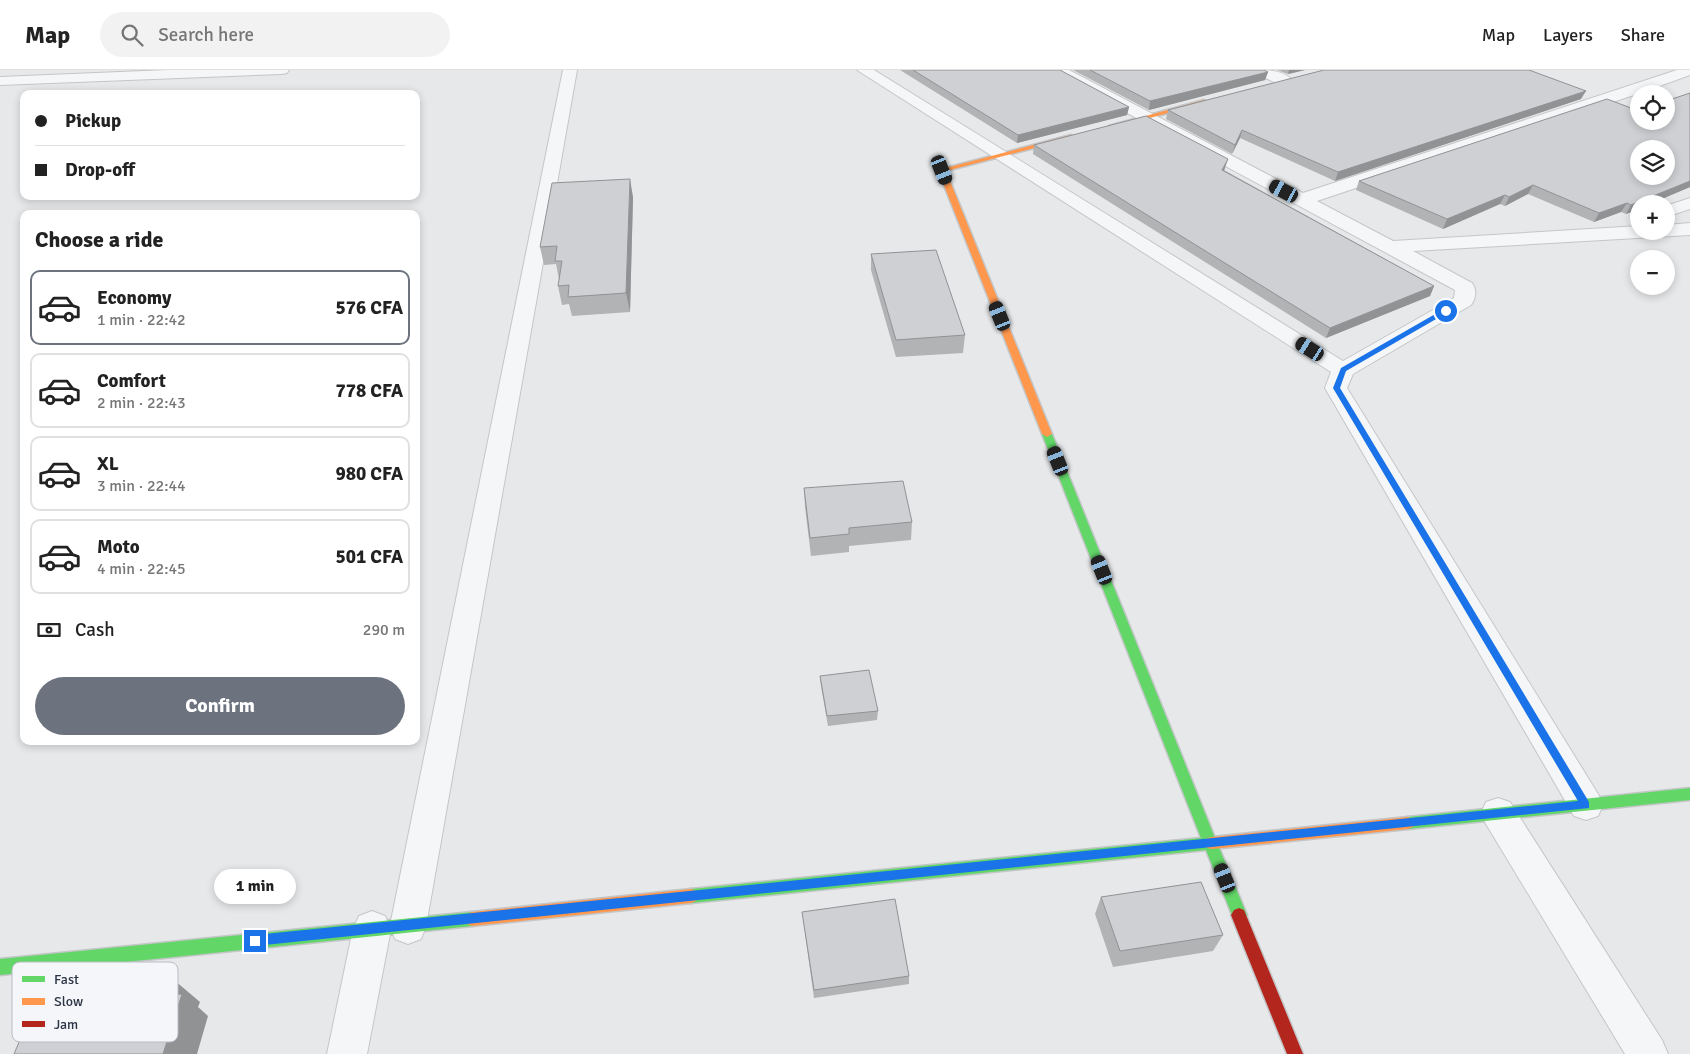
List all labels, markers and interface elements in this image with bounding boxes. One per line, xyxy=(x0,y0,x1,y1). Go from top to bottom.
search box xyxy=(100,12,450,57)
text: Map xyxy=(25,20,70,50)
icon: search xyxy=(118,21,146,49)
text: Search here xyxy=(158,23,254,47)
text: Map xyxy=(1482,24,1515,46)
text: Layers xyxy=(1543,24,1593,46)
text: Share xyxy=(1621,24,1665,46)
map controls xyxy=(1630,85,1675,295)
button: locate xyxy=(1630,85,1675,130)
text: Pickup xyxy=(65,109,121,133)
button: layers xyxy=(1630,140,1675,185)
car xyxy=(929,153,954,187)
text: Drop-off xyxy=(65,158,135,182)
car xyxy=(1267,177,1300,205)
button: + xyxy=(1630,195,1675,240)
text: Choose a ride xyxy=(35,226,163,253)
button: − xyxy=(1630,250,1675,295)
icon: car xyxy=(37,285,82,330)
text: Economy xyxy=(97,286,171,310)
text: 576 CFA xyxy=(335,296,403,320)
car xyxy=(987,299,1012,333)
route start xyxy=(1435,300,1457,322)
text: 1 min · 22:42 xyxy=(97,310,186,330)
car xyxy=(1293,335,1326,363)
icon: car xyxy=(37,368,82,413)
text: Comfort xyxy=(97,369,166,393)
text: 778 CFA xyxy=(335,379,403,403)
text: 2 min · 22:43 xyxy=(97,393,186,413)
car xyxy=(1045,444,1070,478)
icon: car xyxy=(37,451,82,496)
text: XL xyxy=(97,452,119,476)
text: 980 CFA xyxy=(335,462,403,486)
text: 3 min · 22:44 xyxy=(97,476,186,496)
icon: car xyxy=(37,534,82,579)
text: Moto xyxy=(97,535,140,559)
text: 501 CFA xyxy=(335,545,403,569)
car xyxy=(1089,553,1114,587)
text: 4 min · 22:45 xyxy=(97,559,186,579)
icon: cash xyxy=(35,616,63,644)
text: Cash xyxy=(75,618,115,642)
text: 290 m xyxy=(363,620,405,640)
button: Confirm xyxy=(35,677,405,735)
car xyxy=(1212,861,1237,895)
callout: 1 min xyxy=(214,868,296,904)
text: 1 min xyxy=(236,876,274,896)
route end xyxy=(244,930,266,952)
legend xyxy=(12,962,178,1042)
text: Fast xyxy=(54,971,79,988)
text: Slow xyxy=(54,993,83,1010)
text: Jam xyxy=(54,1016,78,1033)

